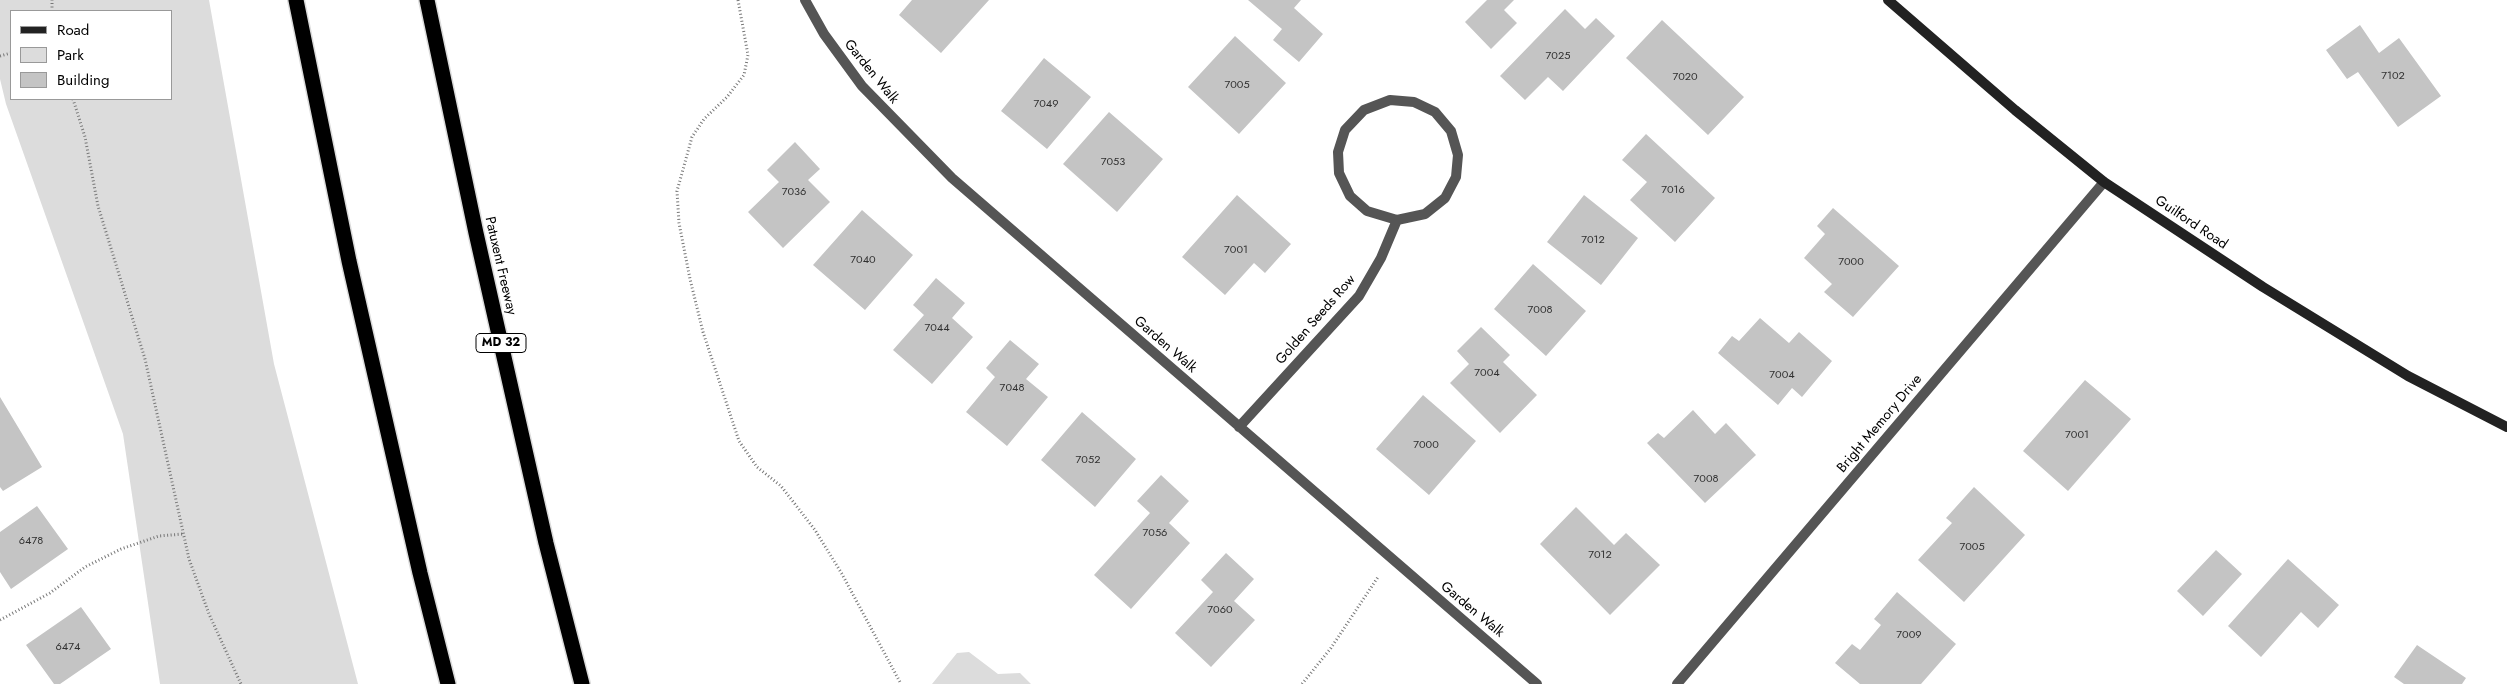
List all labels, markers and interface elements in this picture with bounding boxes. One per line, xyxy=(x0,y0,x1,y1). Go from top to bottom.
legend xyxy=(10,10,172,100)
text: Road xyxy=(57,19,89,41)
street label: Garden Walk xyxy=(840,37,902,107)
text: Park xyxy=(57,44,84,66)
house number: 7025 xyxy=(1546,49,1570,63)
text: Building xyxy=(57,69,109,91)
house number: 7102 xyxy=(2381,69,2405,83)
house number: 7020 xyxy=(1672,70,1698,84)
house number: 7005 xyxy=(1224,78,1250,92)
house number: 7049 xyxy=(1033,97,1059,111)
house number: 7053 xyxy=(1101,155,1125,169)
house number: 7016 xyxy=(1661,183,1685,197)
house number: 7036 xyxy=(782,185,806,199)
street label: Guilford Road xyxy=(2152,193,2230,253)
street label: Patuxent Freeway xyxy=(481,215,519,317)
house number: 7012 xyxy=(1581,233,1605,247)
house number: 7001 xyxy=(1224,243,1248,257)
house number: 7040 xyxy=(850,253,876,267)
house number: 7000 xyxy=(1838,255,1864,269)
street label: Golden Seeds Row xyxy=(1273,272,1359,368)
house number: 7008 xyxy=(1528,303,1552,317)
street label: Garden Walk xyxy=(1130,313,1200,377)
house number: 7044 xyxy=(924,321,950,335)
road number: MD 32 xyxy=(476,333,526,352)
house number: 7004 xyxy=(1474,366,1500,380)
house number: 7004 xyxy=(1769,368,1795,382)
street label: Bright Memory Drive xyxy=(1834,372,1926,476)
house number: 7048 xyxy=(1000,381,1024,395)
house number: 7001 xyxy=(2065,428,2089,442)
house number: 7000 xyxy=(1413,438,1439,452)
house number: 7052 xyxy=(1076,453,1100,467)
house number: 7008 xyxy=(1694,472,1718,486)
house number: 7056 xyxy=(1143,526,1167,540)
house number: 6478 xyxy=(19,534,43,548)
house number: 7005 xyxy=(1959,540,1985,554)
house number: 7012 xyxy=(1588,548,1612,562)
street label: Garden Walk xyxy=(1437,579,1507,641)
house number: 7060 xyxy=(1207,603,1233,617)
house number: 7009 xyxy=(1896,628,1922,642)
house number: 6474 xyxy=(56,640,80,654)

